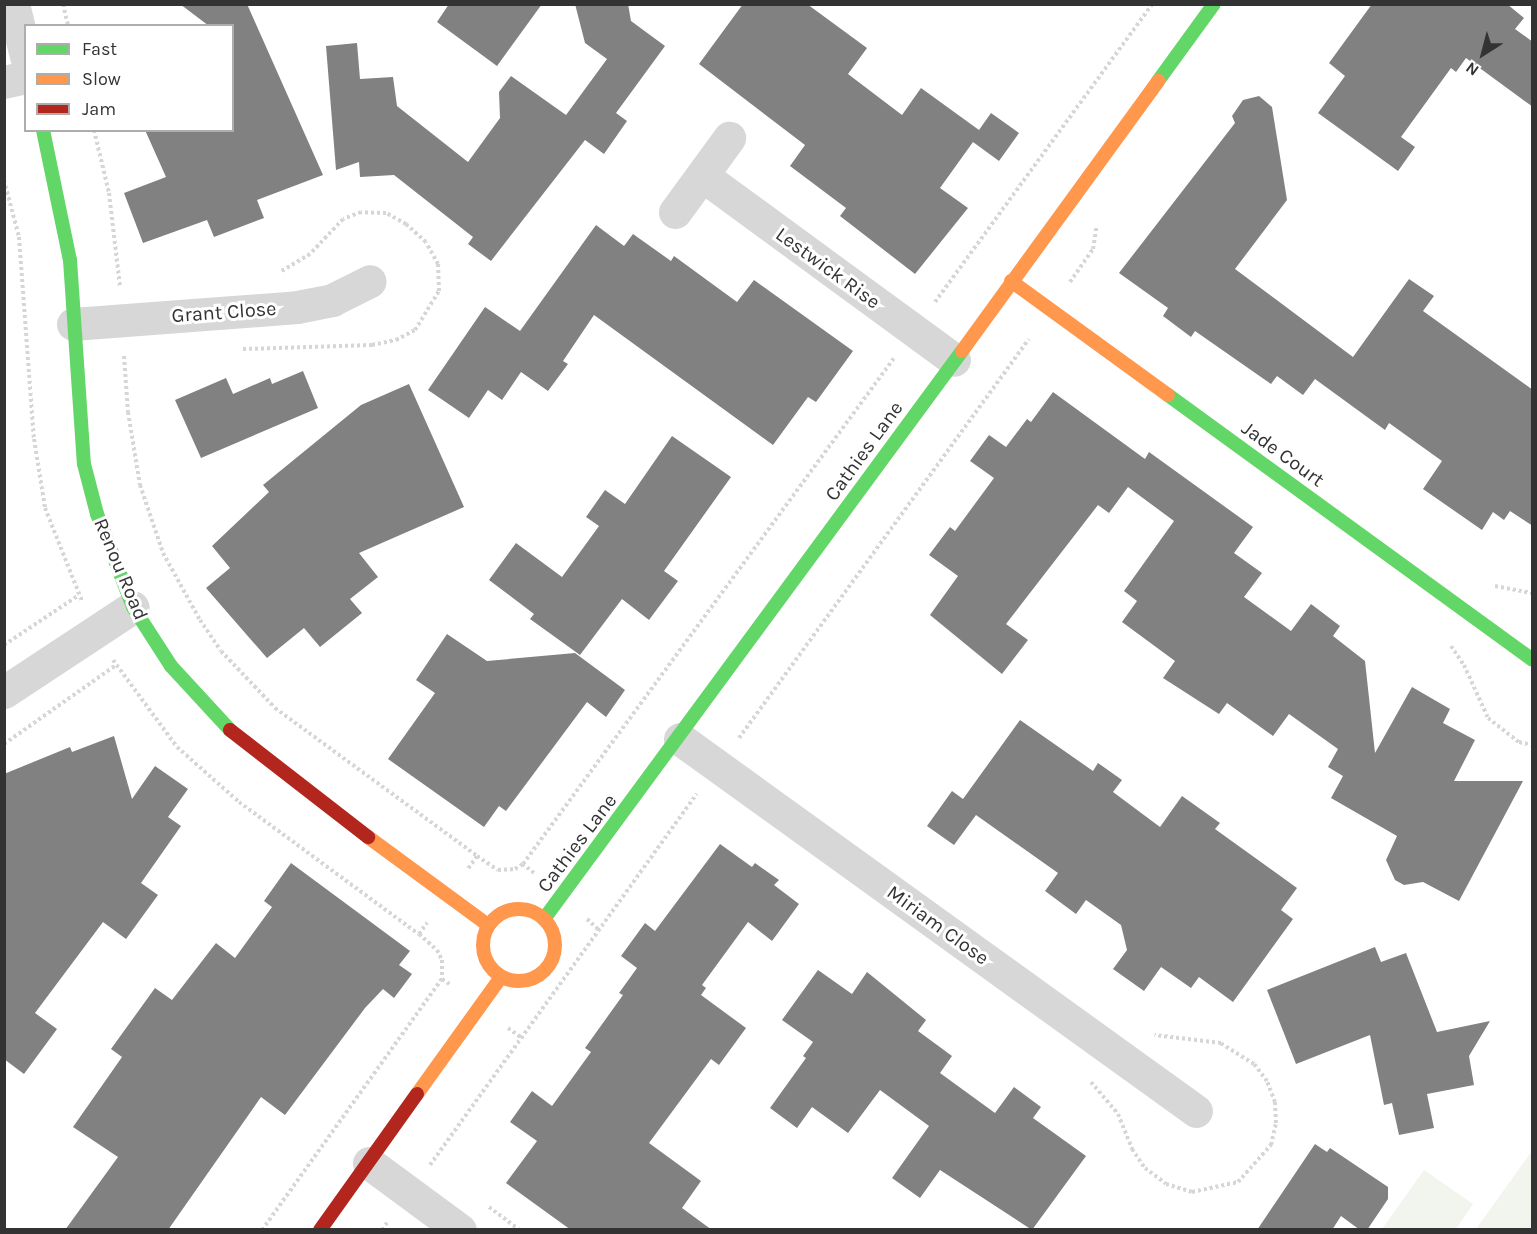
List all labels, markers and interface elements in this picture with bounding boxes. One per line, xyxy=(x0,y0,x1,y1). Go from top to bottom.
legend xyxy=(24,24,234,132)
north arrow xyxy=(1453,24,1513,84)
text: Fast xyxy=(82,38,117,60)
text: N xyxy=(1462,58,1482,80)
text: Slow xyxy=(82,68,121,90)
text: Jam xyxy=(82,98,116,120)
street label: Lestwick Rise xyxy=(771,222,885,314)
street label: Grant Close xyxy=(171,296,277,328)
street label: Cathies Lane xyxy=(820,397,908,505)
street label: Jade Court xyxy=(1237,416,1329,492)
street label: Renou Road xyxy=(89,514,153,624)
street label: Cathies Lane xyxy=(532,789,622,897)
street label: Miriam Close xyxy=(882,880,994,970)

